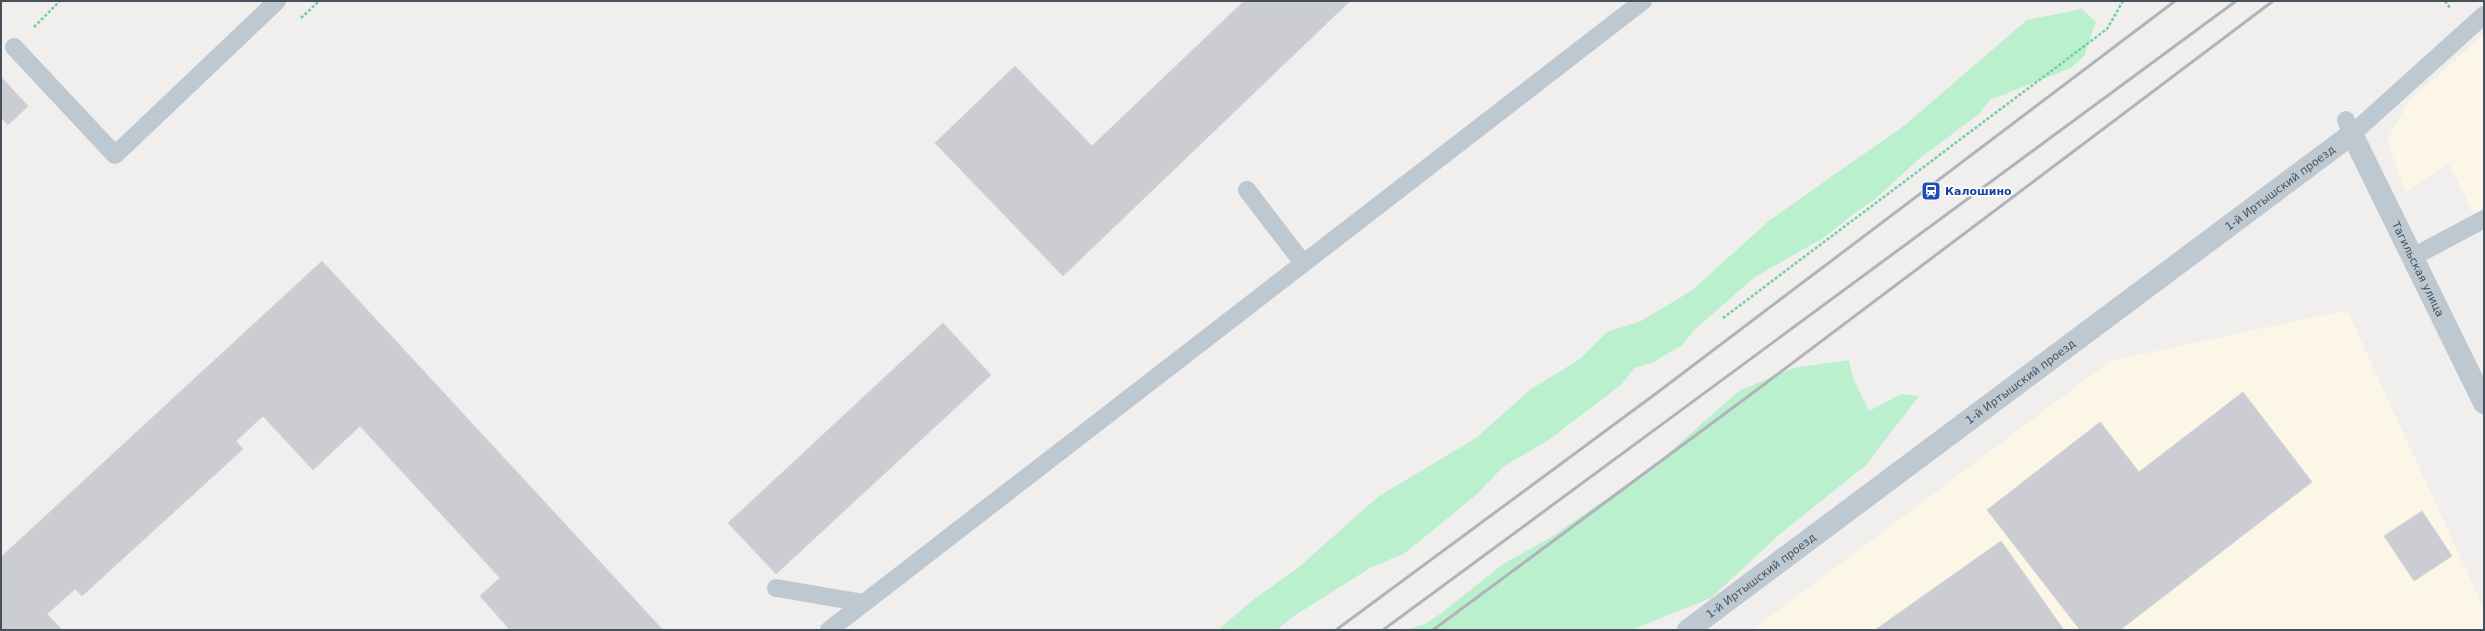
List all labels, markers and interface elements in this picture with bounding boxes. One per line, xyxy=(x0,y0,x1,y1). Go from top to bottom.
street label: 1-й Иртышский проезд xyxy=(2223,143,2338,233)
station icon: Калошино xyxy=(1920,180,1942,202)
place label: Калошино xyxy=(1945,185,2012,198)
street label: Тагильская улица xyxy=(2388,218,2447,319)
street label: 1-й Иртышский проезд xyxy=(1963,337,2079,427)
street label: 1-й Иртышский проезд xyxy=(1704,530,1819,621)

